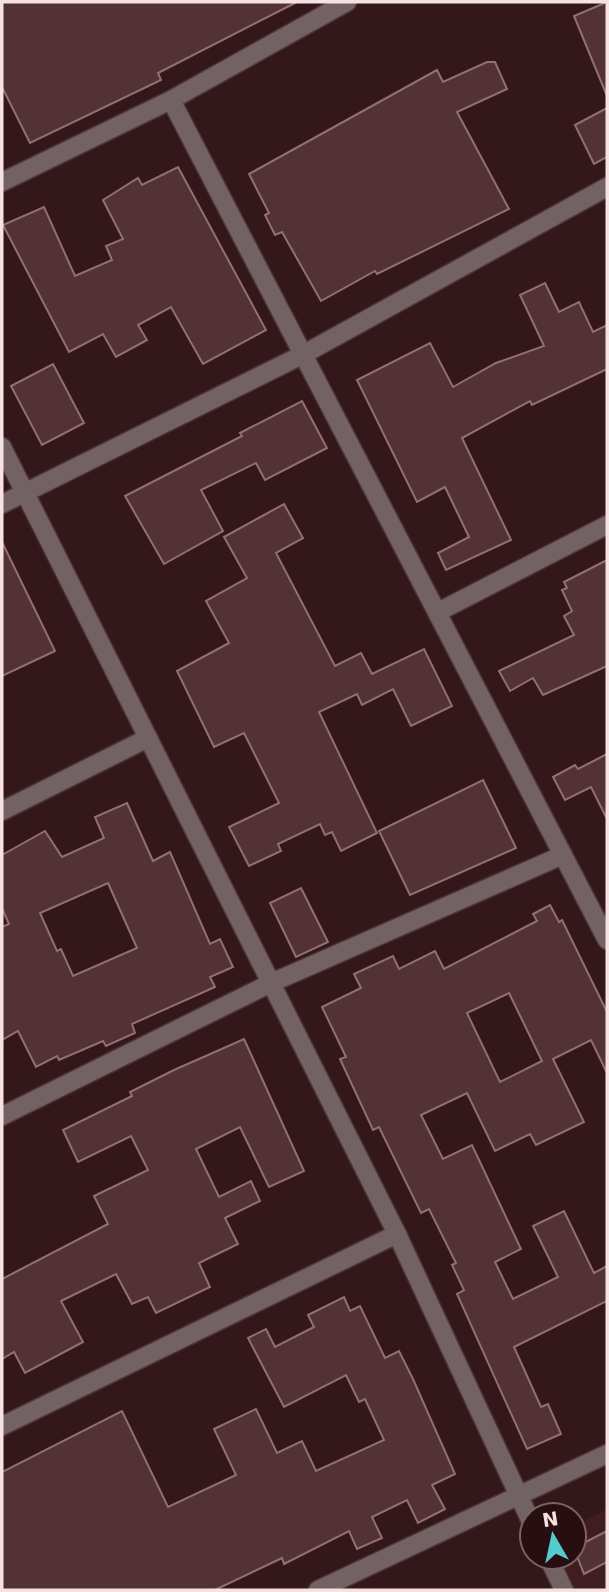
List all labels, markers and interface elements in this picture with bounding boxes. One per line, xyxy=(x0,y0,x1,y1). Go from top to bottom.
north arrow xyxy=(518,1501,588,1571)
text: N xyxy=(541,1507,560,1531)

